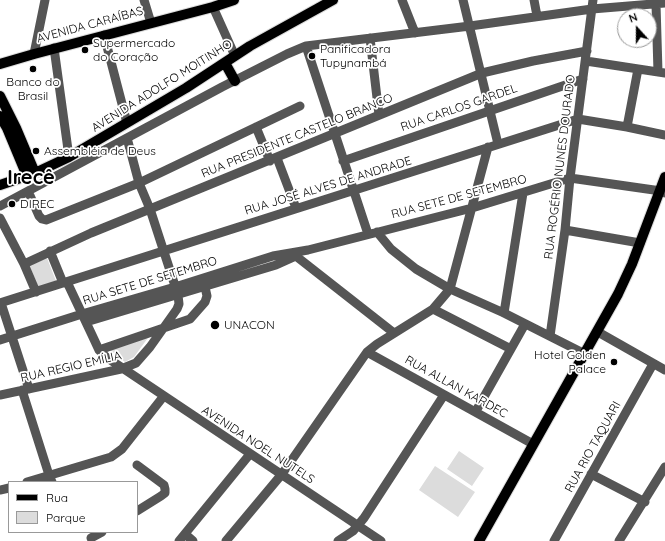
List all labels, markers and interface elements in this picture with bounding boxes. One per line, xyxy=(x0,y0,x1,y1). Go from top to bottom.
street label: AVENIDA CARAÍBAS xyxy=(35,4,145,46)
north arrow xyxy=(617,8,657,48)
text: N xyxy=(627,10,639,26)
place label: Supermercado do Coração xyxy=(93,36,175,64)
street label: AVENIDA ADOLFO MOITINHO xyxy=(89,37,235,135)
place label: Panificadora Tupynambá xyxy=(320,42,390,70)
marker: Supermercado do Coração xyxy=(80,45,90,55)
marker: Panificadora Tupynambá xyxy=(307,51,317,61)
marker: Banco do Brasil xyxy=(28,64,38,74)
street label: RUA ROGÉRIO NUNES DOURADO xyxy=(542,74,578,260)
place label: Banco do Brasil xyxy=(6,75,60,103)
street label: RUA CARLOS GARDEL xyxy=(399,81,519,135)
street label: RUA PRESIDENTE CASTELO BRANCO xyxy=(199,91,395,181)
place label: Assembléia de Deus xyxy=(44,144,156,158)
marker: Assembléia de Deus xyxy=(31,146,41,156)
street label: RUA JOSÉ ALVES DE ANDRADE xyxy=(243,154,413,218)
district label: Irecê xyxy=(7,166,55,190)
street label: RUA SETE DE SETEMBRO xyxy=(390,172,528,222)
place label: DIREC xyxy=(20,197,54,211)
marker: DIREC xyxy=(7,199,17,209)
street label: RUA SETE DE SETEMBRO xyxy=(81,254,219,308)
place label: UNACON xyxy=(224,318,275,332)
marker: UNACON xyxy=(209,319,221,331)
street label: RUA REGIO EMÍLIA xyxy=(19,348,123,386)
place label: Hotel Golden Palace xyxy=(534,348,606,376)
street label: RUA ALLAN KARDEC xyxy=(402,353,510,421)
marker: Hotel Golden Palace xyxy=(609,357,619,367)
street label: RUA RIO TAQUARI xyxy=(562,399,624,495)
street label: AVENIDA NOEL NUTELS xyxy=(199,403,317,487)
legend xyxy=(8,481,138,533)
text: Rua xyxy=(46,490,68,505)
text: Parque xyxy=(46,510,86,525)

